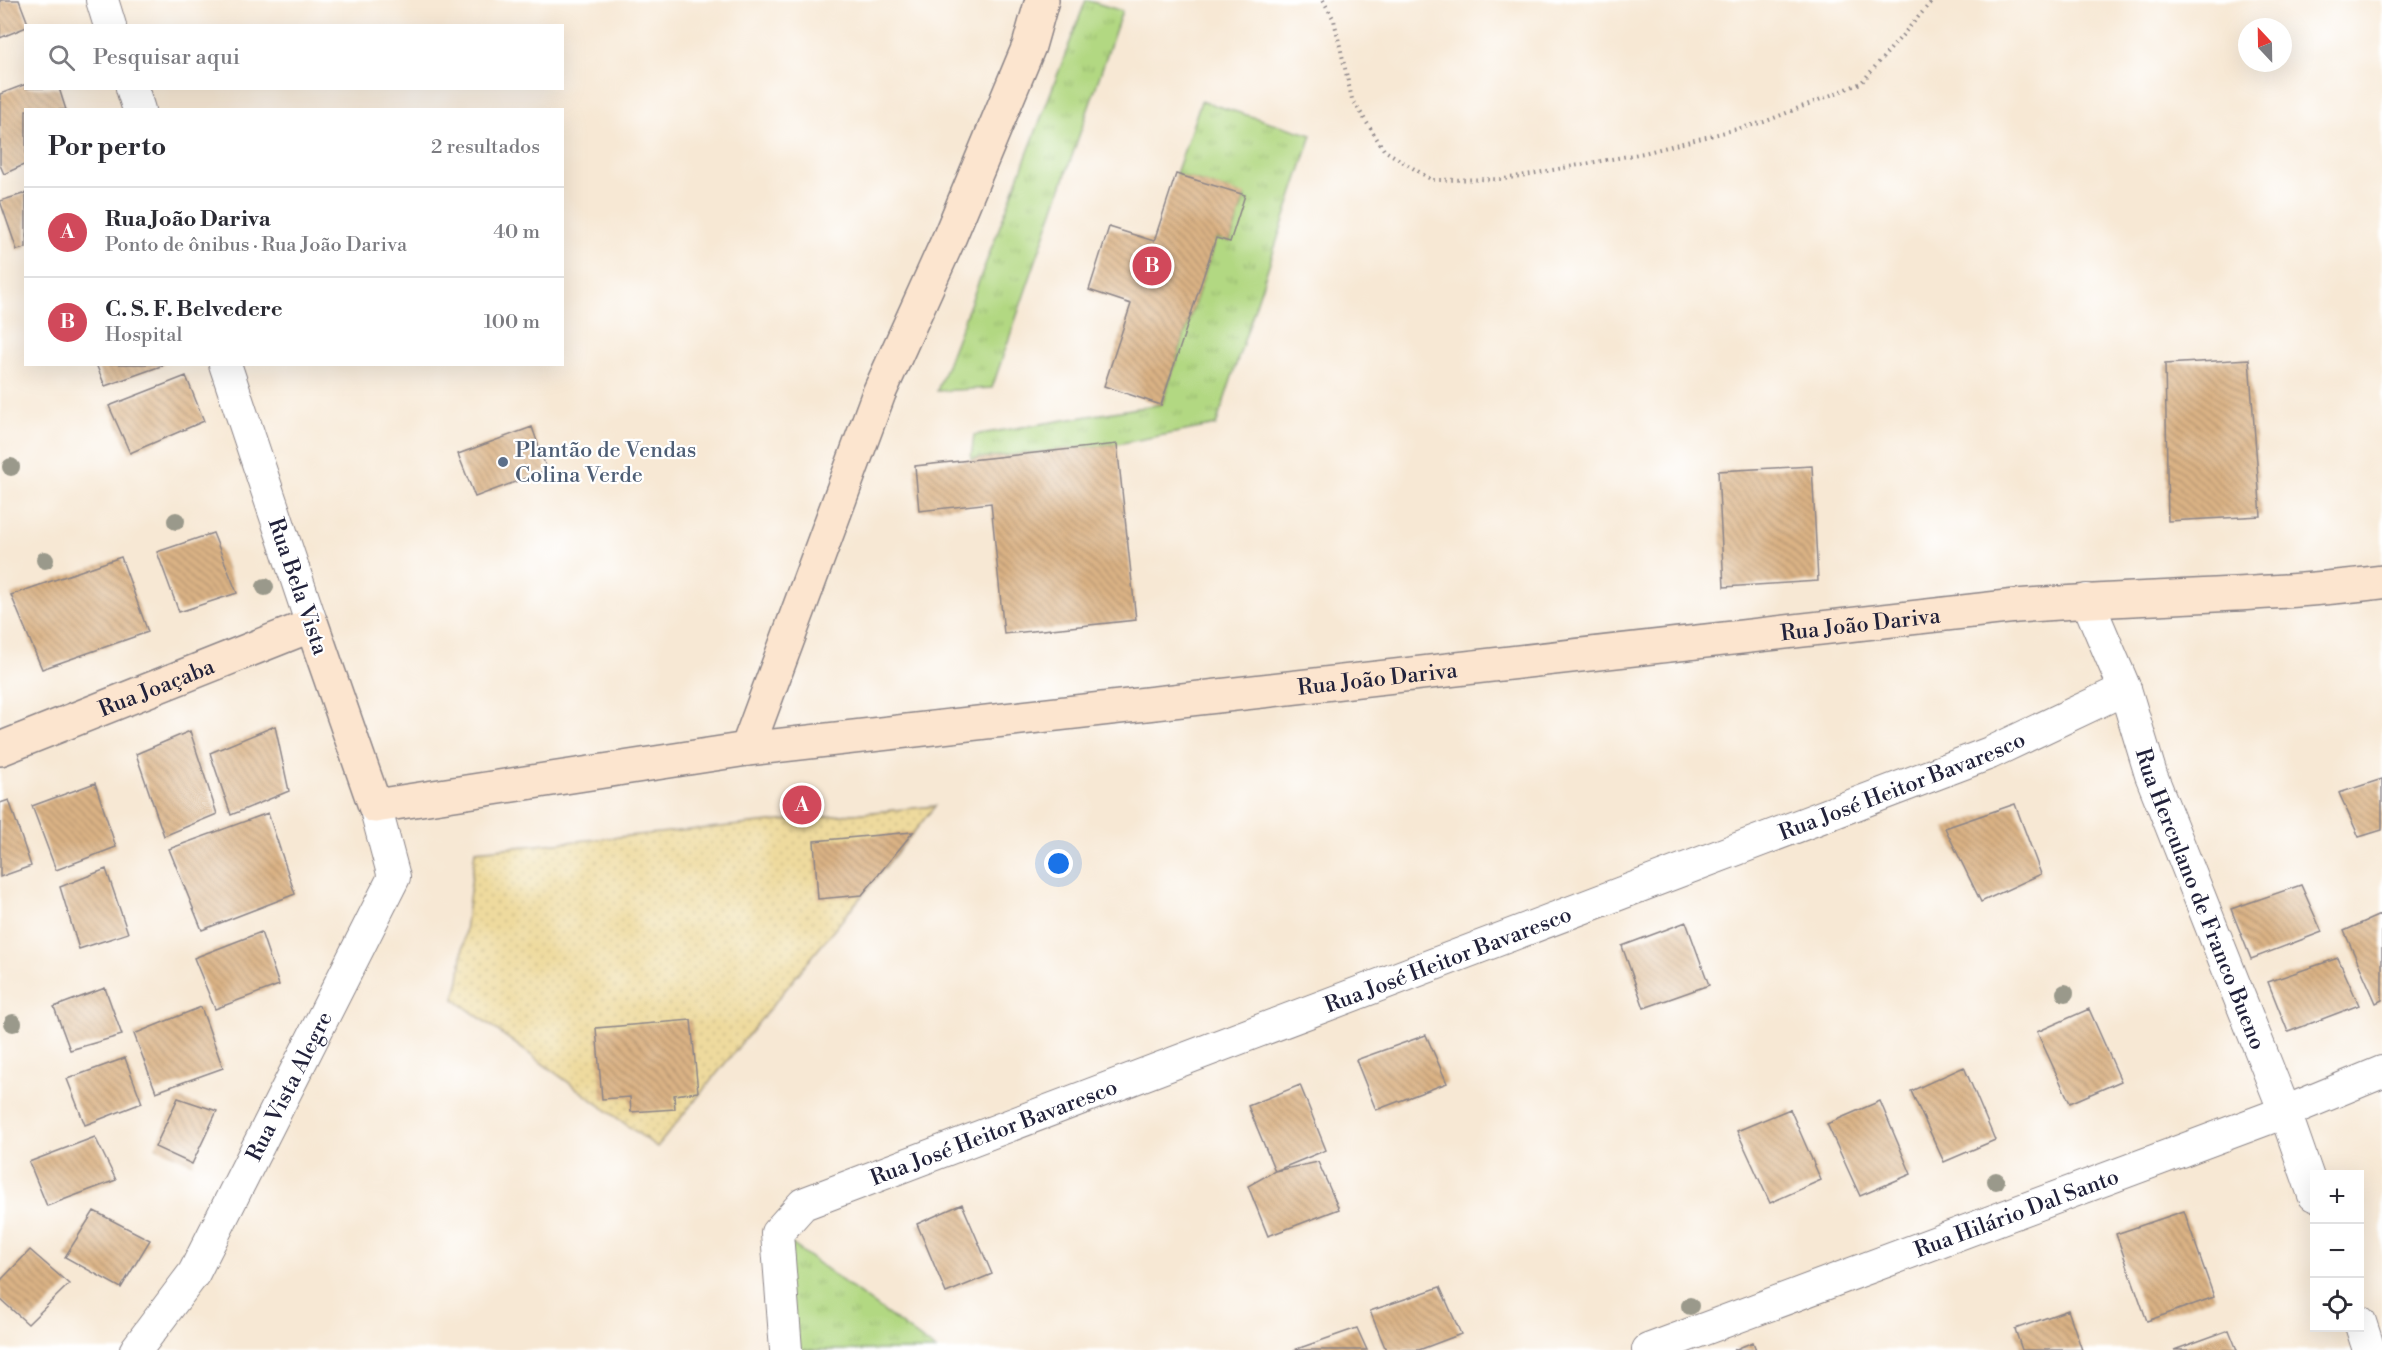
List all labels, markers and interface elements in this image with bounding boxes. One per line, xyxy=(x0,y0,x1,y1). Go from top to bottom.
north arrow xyxy=(2238,18,2292,72)
search box xyxy=(24,24,564,90)
icon: search xyxy=(45,41,78,74)
text: Pesquisar aqui xyxy=(93,44,240,71)
text: Por perto xyxy=(48,131,166,163)
text: 2 resultados xyxy=(431,135,540,160)
text: Rua João Dariva xyxy=(105,206,271,233)
text: A xyxy=(60,220,75,245)
text: 40 m xyxy=(493,220,540,245)
text: Ponto de ônibus · Rua João Dariva xyxy=(105,233,407,258)
pin: B xyxy=(1132,244,1172,288)
text: C. S. F. Belvedere xyxy=(105,296,283,323)
text: B xyxy=(60,310,75,335)
text: 100 m xyxy=(484,310,540,335)
text: Hospital xyxy=(105,323,182,348)
place label: Plantão de Vendas Colina Verde xyxy=(515,437,696,489)
marker: Plantão de Vendas Colina Verde xyxy=(496,455,510,469)
street label: Rua Bela Vista xyxy=(262,514,334,659)
street label: Rua João Dariva xyxy=(1779,603,1943,647)
street label: Rua Joaçaba xyxy=(95,653,219,723)
street label: Rua João Dariva xyxy=(1296,657,1460,702)
street label: Rua José Heitor Bavaresco xyxy=(1775,726,2030,847)
street label: Rua Herculano de Franco Bueno xyxy=(2129,745,2271,1054)
pin: A xyxy=(782,782,822,828)
your location xyxy=(1044,849,1073,878)
street label: Rua José Heitor Bavaresco xyxy=(1321,901,1576,1020)
street label: Rua Vista Alegre xyxy=(241,1007,339,1166)
street label: Rua José Heitor Bavaresco xyxy=(867,1074,1121,1192)
street label: Rua Hilário Dal Santo xyxy=(1911,1163,2123,1264)
map controls xyxy=(2310,1170,2364,1332)
button: + xyxy=(2310,1170,2364,1224)
button: − xyxy=(2310,1224,2364,1278)
button: locate xyxy=(2310,1278,2364,1332)

